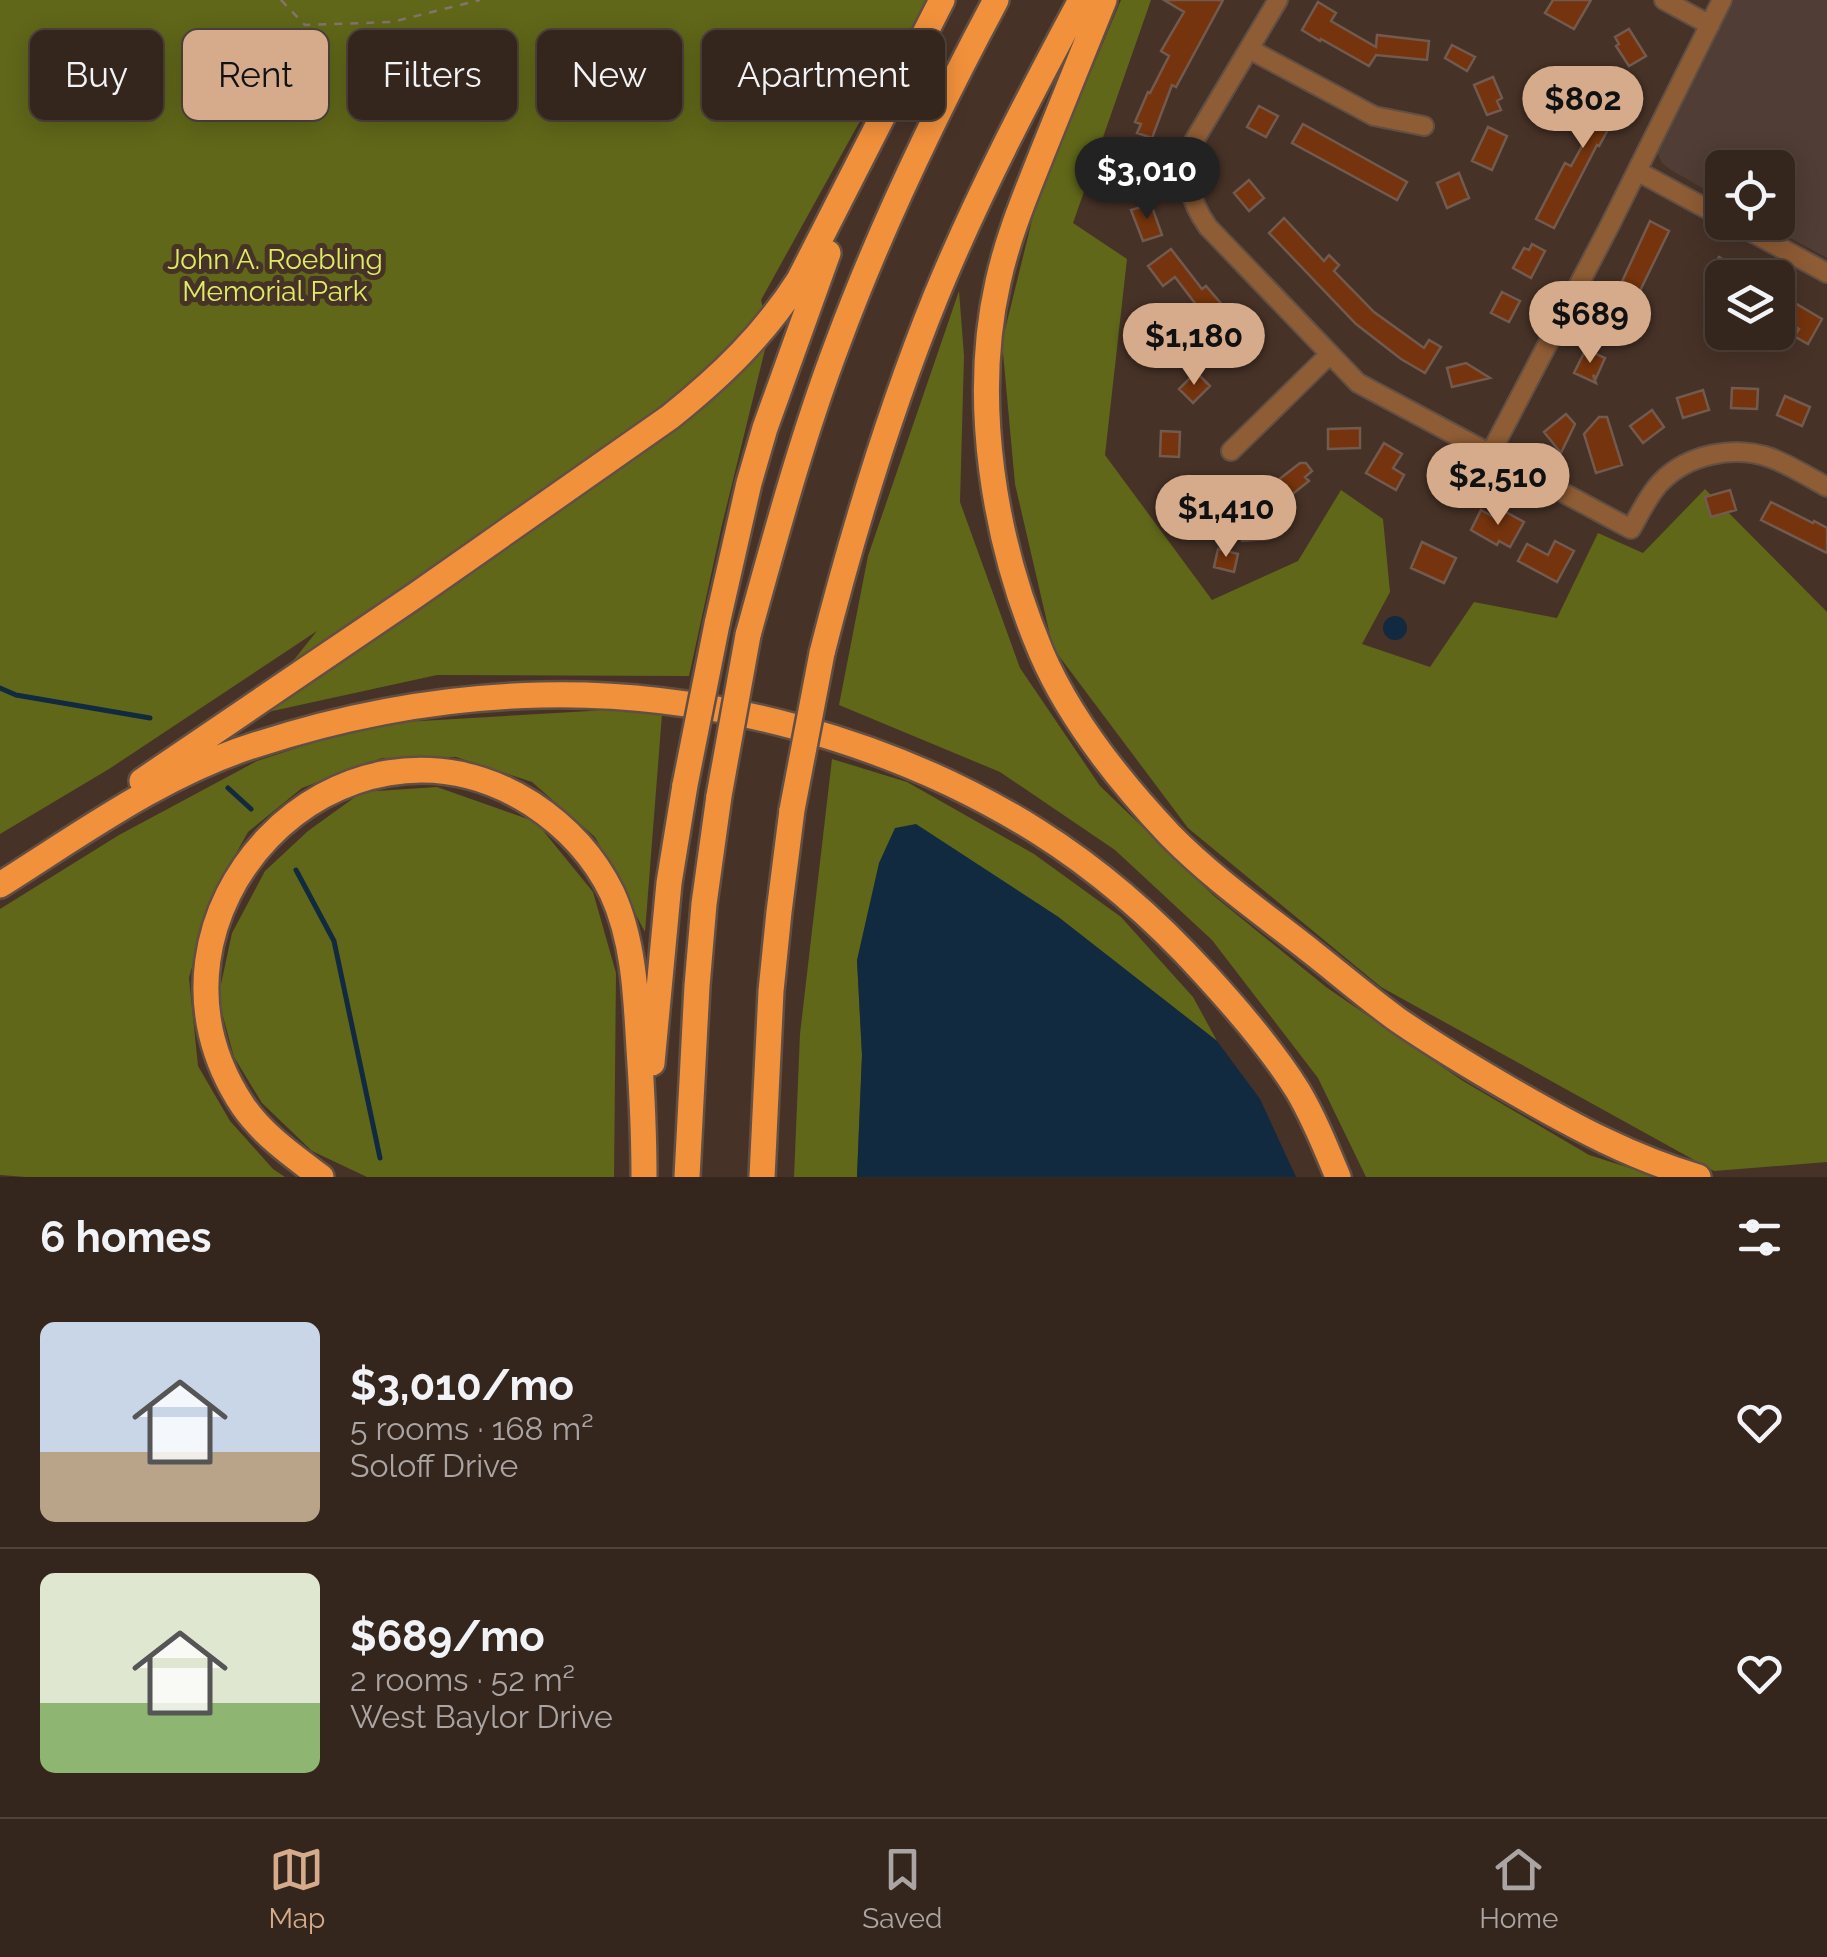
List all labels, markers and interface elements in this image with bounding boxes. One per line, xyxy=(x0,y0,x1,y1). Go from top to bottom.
chip: Buy xyxy=(30,30,163,120)
chip: Rent xyxy=(183,30,328,120)
chip: Filters xyxy=(348,30,517,120)
chip: New xyxy=(537,30,682,120)
chip: Apartment xyxy=(702,30,945,120)
pin: $802 xyxy=(1524,66,1642,151)
text: $802 xyxy=(1544,80,1622,117)
pin: $3,010 xyxy=(1066,137,1228,222)
map controls xyxy=(1705,150,1795,350)
button: locate xyxy=(1705,150,1795,240)
text: $3,010 xyxy=(1097,151,1197,188)
park label: John A. Roebling Memorial Park xyxy=(167,243,383,308)
button: layers xyxy=(1705,260,1795,350)
pin: $689 xyxy=(1531,281,1649,366)
text: $689 xyxy=(1551,295,1629,332)
pin: $1,180 xyxy=(1113,303,1275,388)
text: $1,180 xyxy=(1145,317,1243,354)
pin: $2,510 xyxy=(1417,443,1579,528)
text: $2,510 xyxy=(1449,457,1547,494)
pin: $1,410 xyxy=(1145,475,1307,560)
text: $1,410 xyxy=(1177,489,1275,526)
icon: filters xyxy=(1732,1210,1787,1265)
text: 6 homes xyxy=(40,1213,211,1262)
text: $3,010/mo xyxy=(350,1361,574,1410)
icon: home xyxy=(120,1362,240,1482)
icon: heart xyxy=(1732,1395,1787,1450)
text: 5 rooms · 168 m² xyxy=(350,1410,594,1447)
text: Soloff Drive xyxy=(350,1447,518,1484)
text: $689/mo xyxy=(350,1612,545,1661)
icon: home xyxy=(120,1613,240,1733)
icon: heart xyxy=(1732,1646,1787,1701)
text: 2 rooms · 52 m² xyxy=(350,1661,575,1698)
text: West Baylor Drive xyxy=(350,1698,613,1735)
tab: Map xyxy=(268,1842,325,1935)
tab: Saved xyxy=(862,1842,942,1935)
tab: Home xyxy=(1479,1842,1559,1935)

